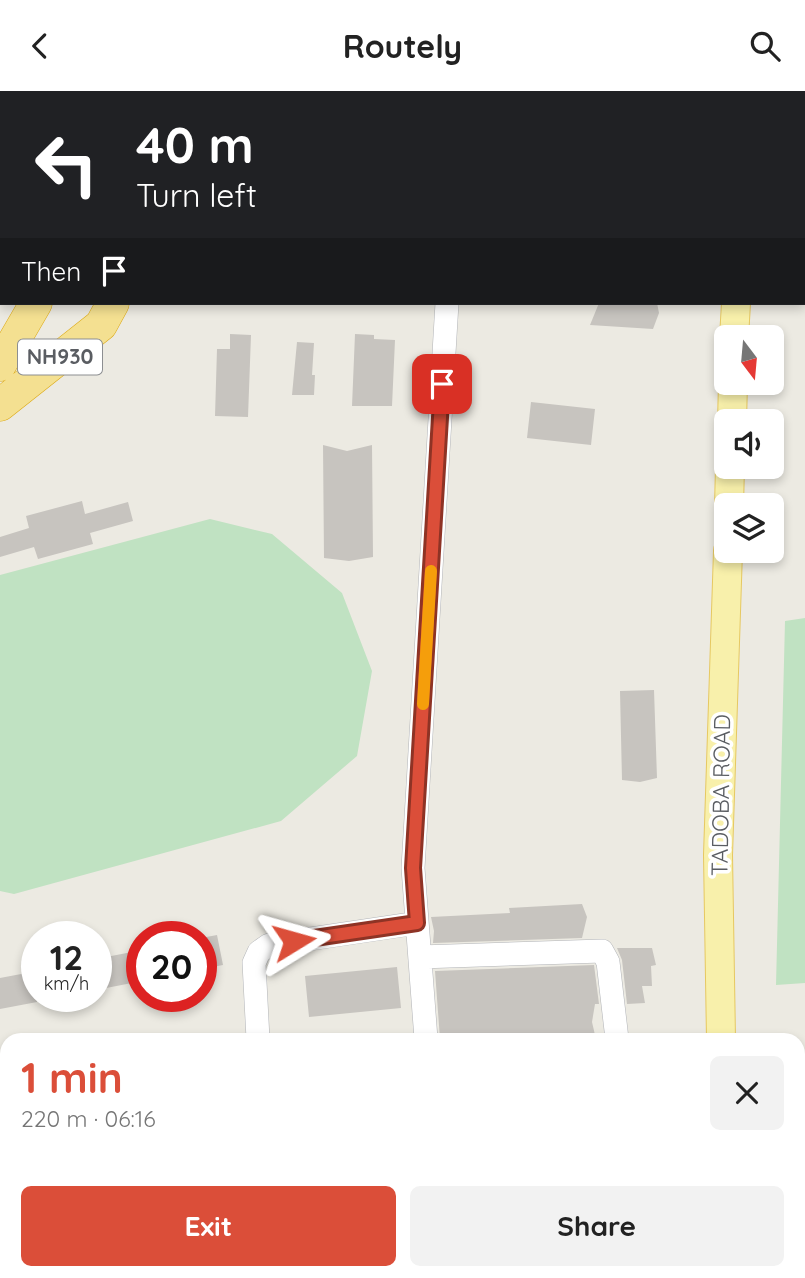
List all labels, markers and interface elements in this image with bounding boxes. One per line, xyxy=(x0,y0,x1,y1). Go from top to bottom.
text: Routely xyxy=(343,26,462,66)
icon: back xyxy=(21,27,59,65)
icon: search xyxy=(746,27,784,65)
text: 40 m xyxy=(136,114,254,175)
icon: left xyxy=(21,119,112,210)
text: Turn left xyxy=(136,175,257,215)
icon: arrive xyxy=(95,252,133,290)
text: Then xyxy=(21,255,81,288)
north arrow xyxy=(714,325,784,395)
map controls xyxy=(714,325,784,563)
road number: NH930 xyxy=(18,339,102,375)
pin xyxy=(412,354,472,414)
icon: arrive xyxy=(423,365,461,403)
button: sound xyxy=(714,409,784,479)
button: layers xyxy=(714,493,784,563)
street label: TADOBA ROAD xyxy=(705,714,736,876)
position arrow xyxy=(257,904,331,978)
speed limit sign: 20 xyxy=(126,921,217,1012)
text: 12 xyxy=(50,935,83,979)
text: km/h xyxy=(44,972,89,995)
text: 1 min xyxy=(21,1051,123,1104)
button: close xyxy=(710,1056,784,1130)
text: 220 m · 06:16 xyxy=(21,1104,156,1133)
button: Exit xyxy=(21,1186,396,1266)
button: Share xyxy=(410,1186,784,1266)

